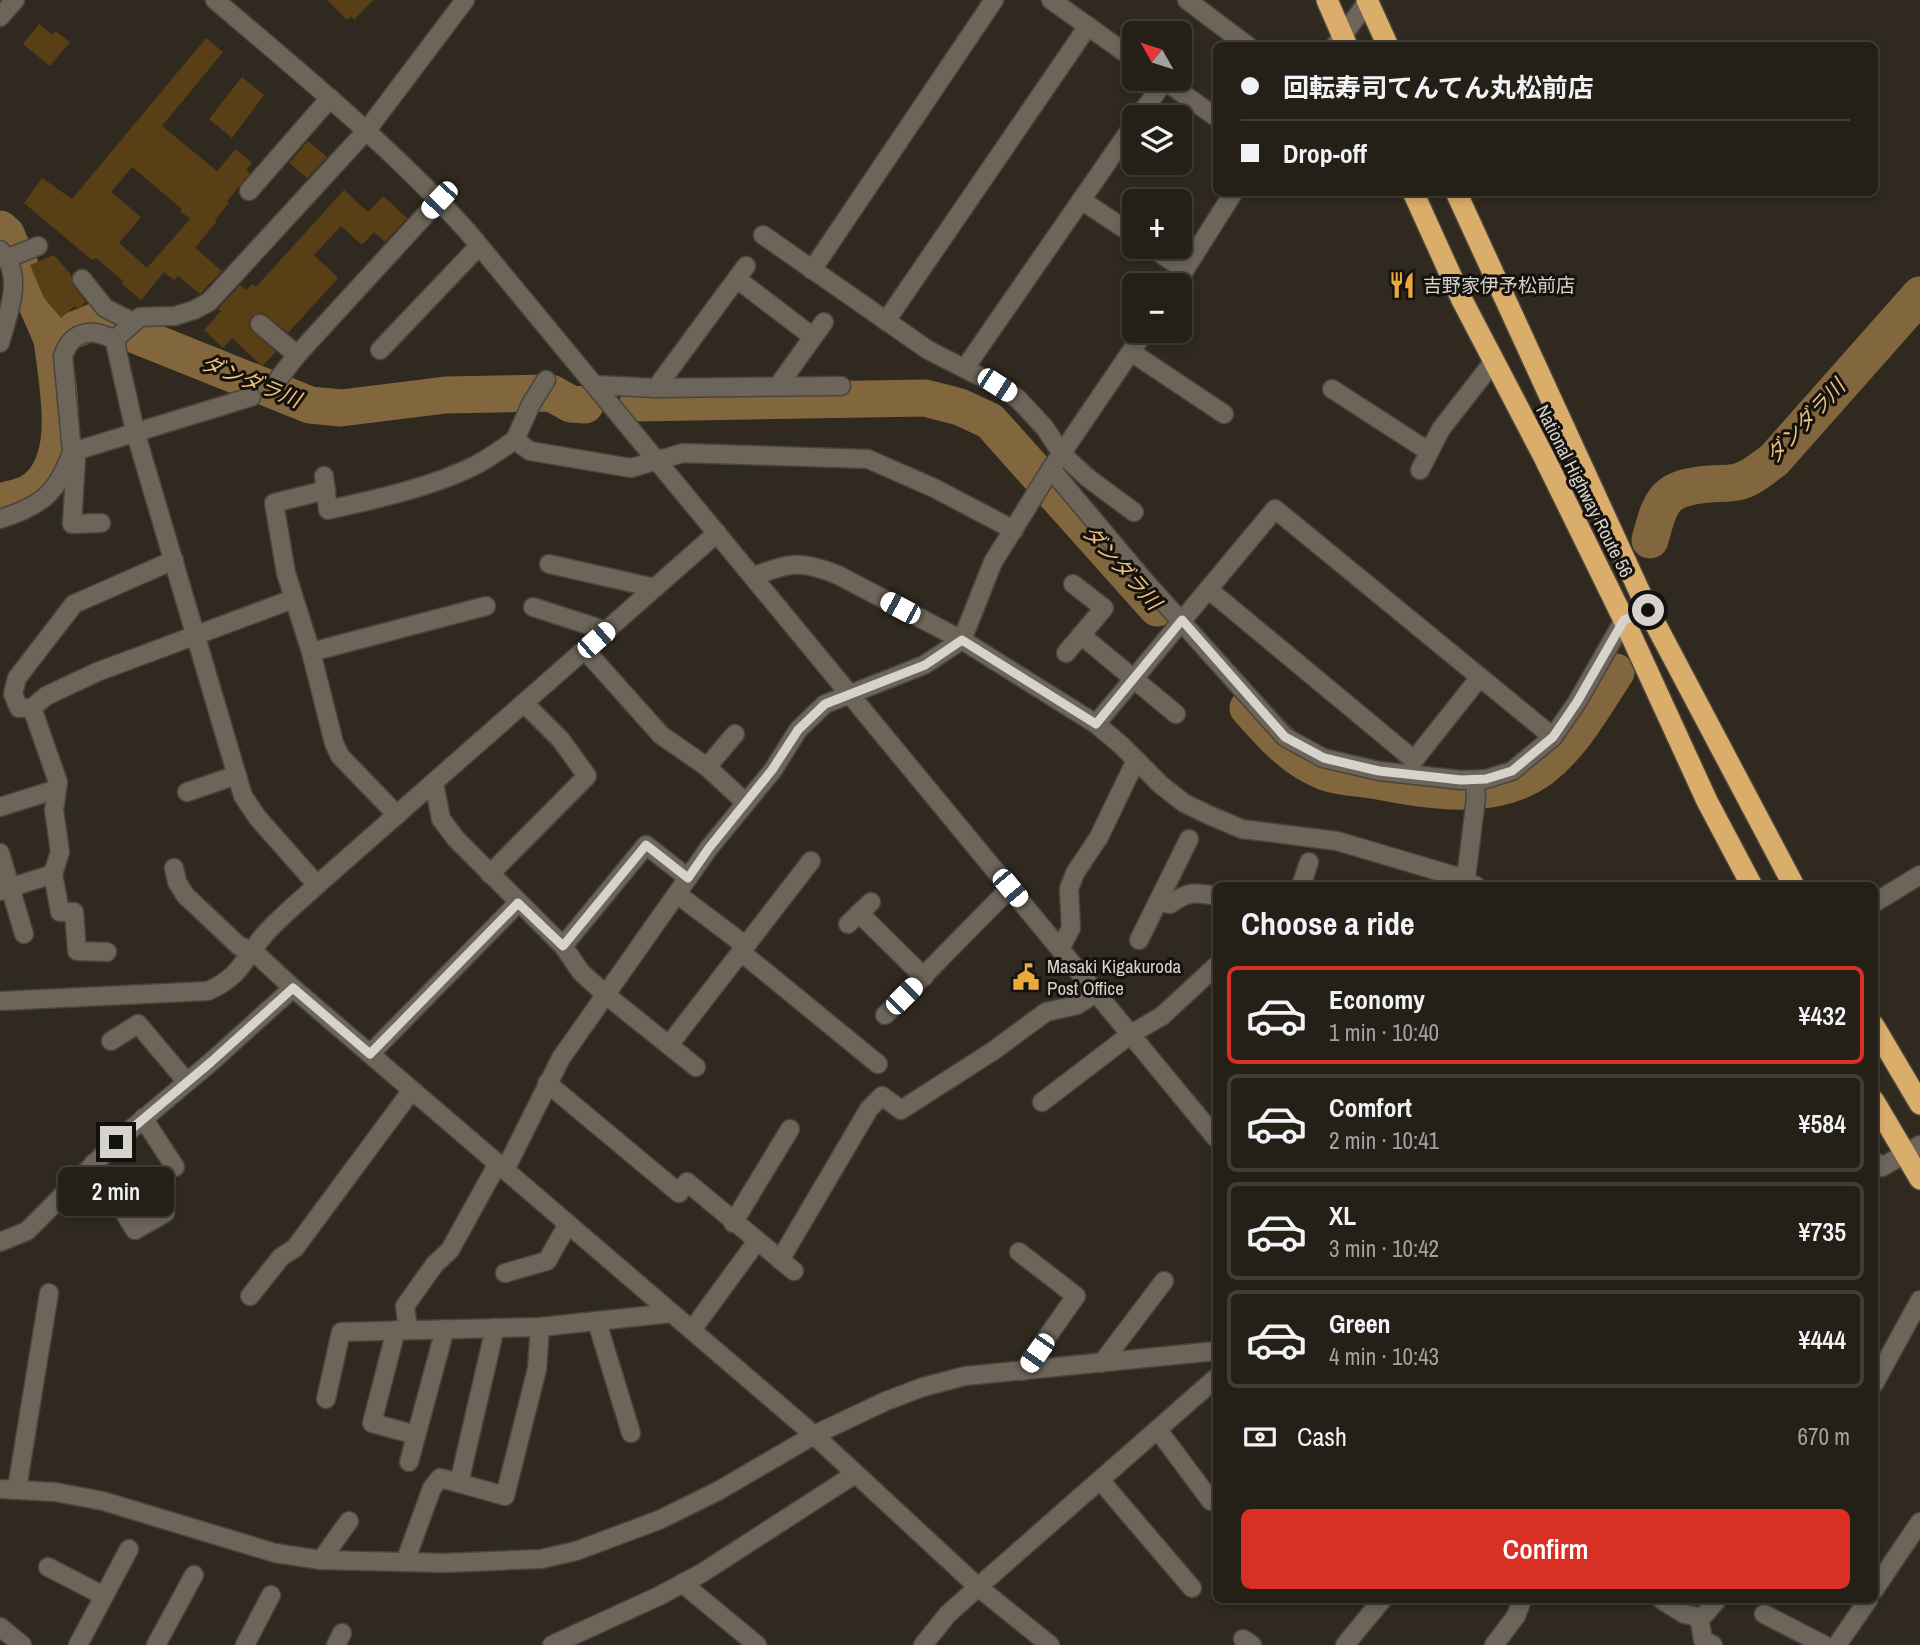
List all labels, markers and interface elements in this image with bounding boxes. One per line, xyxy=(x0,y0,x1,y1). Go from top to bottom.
north arrow xyxy=(1122,21,1192,91)
map controls xyxy=(1122,21,1192,343)
text: 回転寿司てんてん丸松前店 xyxy=(1283,70,1594,105)
button: layers xyxy=(1122,105,1192,175)
text: Drop-off xyxy=(1283,136,1367,171)
car xyxy=(417,177,462,223)
button: + xyxy=(1122,189,1192,259)
restaurant icon: 吉野家伊予松前店 xyxy=(1387,270,1417,300)
place label: 吉野家伊予松前店 xyxy=(1423,272,1575,298)
button: − xyxy=(1122,273,1192,343)
water label: ダンダラ川 xyxy=(197,348,307,415)
car xyxy=(974,365,1021,405)
water label: ダンダラ川 xyxy=(1759,371,1853,469)
street label: National Highway Route 56 xyxy=(1530,400,1640,582)
water label: ダンダラ川 xyxy=(1076,518,1169,617)
car xyxy=(877,589,924,627)
route start xyxy=(1632,594,1664,626)
car xyxy=(574,618,619,662)
car xyxy=(989,865,1032,911)
text: Choose a ride xyxy=(1241,902,1415,945)
place label: Masaki Kigakuroda Post Office xyxy=(1047,953,1182,1001)
public building icon: Masaki Kigakuroda Post Office xyxy=(1011,962,1041,992)
car xyxy=(882,974,927,1018)
text: Economy xyxy=(1329,982,1425,1017)
icon: car xyxy=(1245,984,1308,1047)
text: ¥432 xyxy=(1799,998,1846,1033)
text: 1 min · 10:40 xyxy=(1329,1017,1439,1048)
text: Comfort xyxy=(1329,1090,1412,1125)
icon: car xyxy=(1245,1092,1308,1155)
text: ¥584 xyxy=(1799,1106,1846,1141)
text: 2 min · 10:41 xyxy=(1329,1125,1439,1156)
route end xyxy=(100,1126,132,1158)
callout: 2 min xyxy=(58,1166,174,1216)
text: 2 min xyxy=(92,1176,140,1207)
text: XL xyxy=(1329,1198,1356,1233)
icon: car xyxy=(1245,1200,1308,1263)
text: ¥735 xyxy=(1799,1214,1846,1249)
text: 3 min · 10:42 xyxy=(1329,1233,1439,1264)
text: Green xyxy=(1329,1306,1391,1341)
icon: car xyxy=(1245,1308,1308,1371)
text: ¥444 xyxy=(1799,1322,1846,1357)
car xyxy=(1017,1330,1058,1376)
text: 4 min · 10:43 xyxy=(1329,1341,1439,1372)
icon: cash xyxy=(1241,1418,1279,1456)
text: Cash xyxy=(1297,1419,1347,1454)
text: 670 m xyxy=(1798,1421,1850,1452)
button: Confirm xyxy=(1241,1509,1850,1589)

